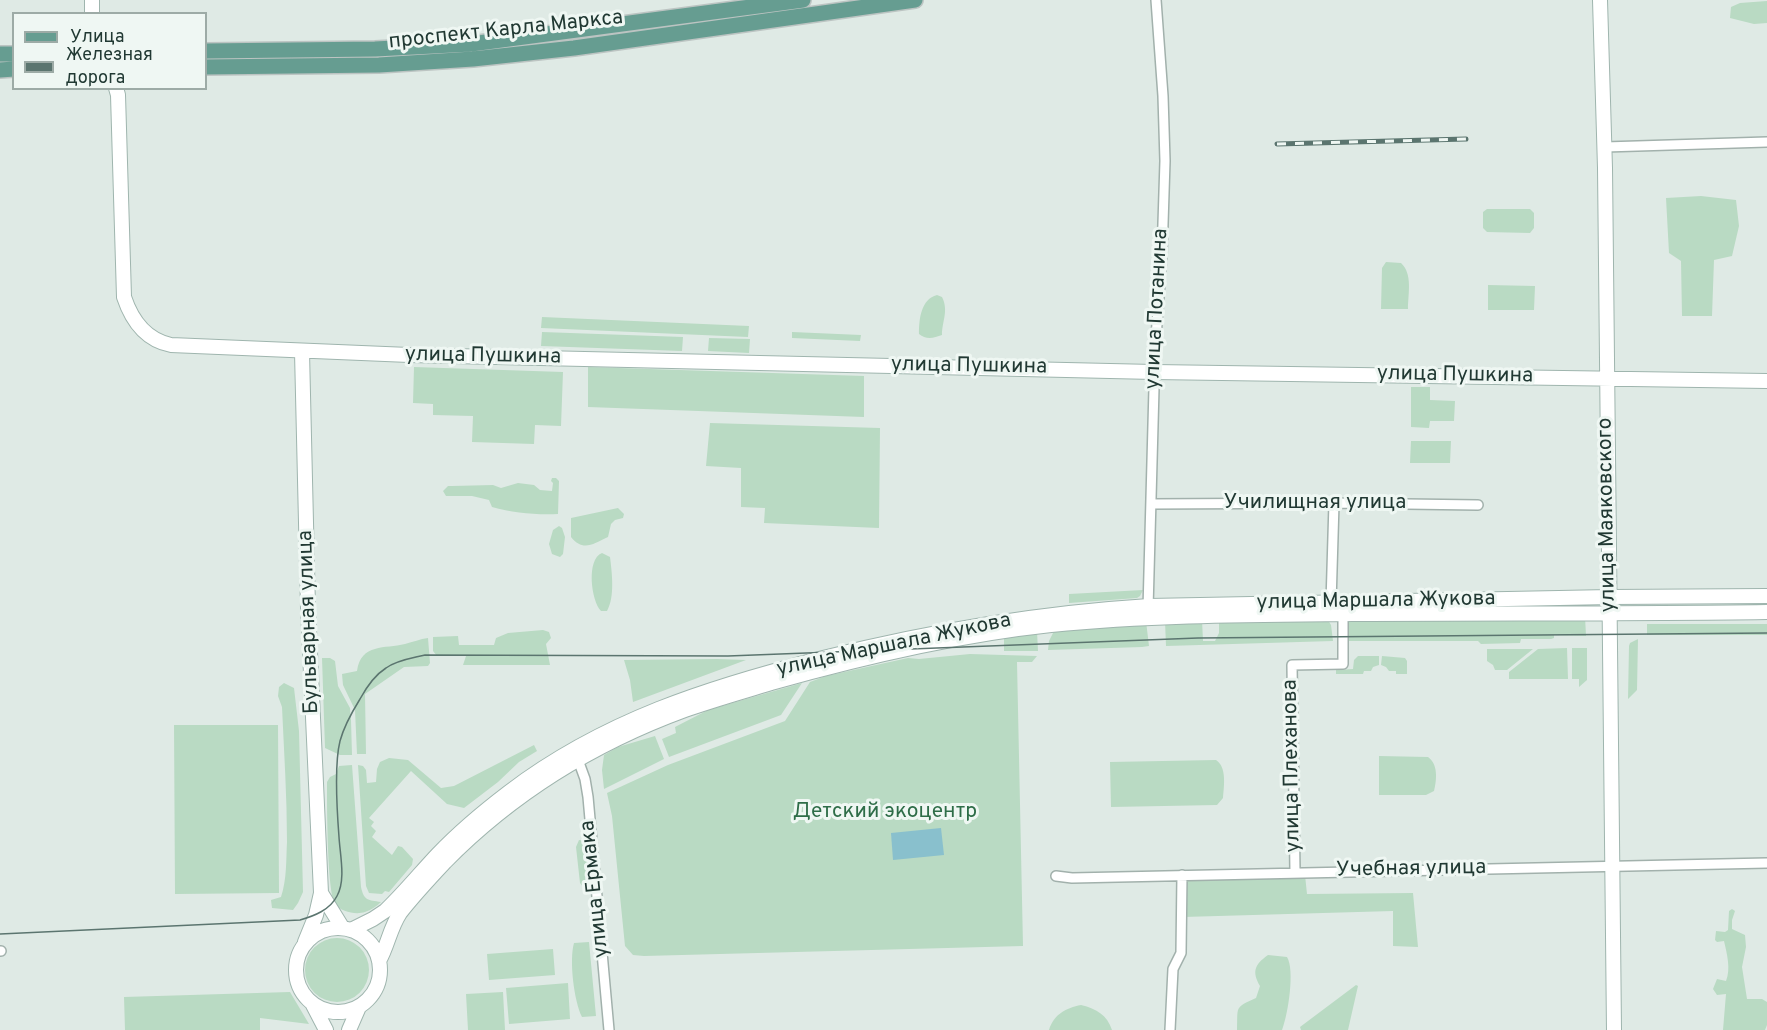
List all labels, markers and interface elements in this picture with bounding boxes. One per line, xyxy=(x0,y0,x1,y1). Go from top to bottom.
street label: проспект Карла Маркса xyxy=(388,6,624,56)
legend xyxy=(12,12,207,90)
text: Улица xyxy=(70,26,124,49)
text: Железная дорога xyxy=(66,44,153,90)
street label: улица Потанина xyxy=(1141,228,1175,390)
street label: улица Пушкина xyxy=(405,343,561,371)
street label: улица Пушкина xyxy=(891,353,1047,381)
street label: улица Пушкина xyxy=(1377,362,1533,390)
street label: улица Маяковского xyxy=(1594,417,1622,613)
street label: Училищная улица xyxy=(1224,491,1406,517)
street label: Бульварная улица xyxy=(294,530,326,714)
street label: улица Маршала Жукова xyxy=(1256,587,1496,617)
street label: улица Маршала Жукова xyxy=(775,609,1013,683)
street label: улица Плеханова xyxy=(1279,679,1307,853)
park label: Детский экоцентр xyxy=(793,800,977,826)
street label: улица Ермака xyxy=(576,819,616,959)
street label: Учебная улица xyxy=(1336,856,1486,884)

